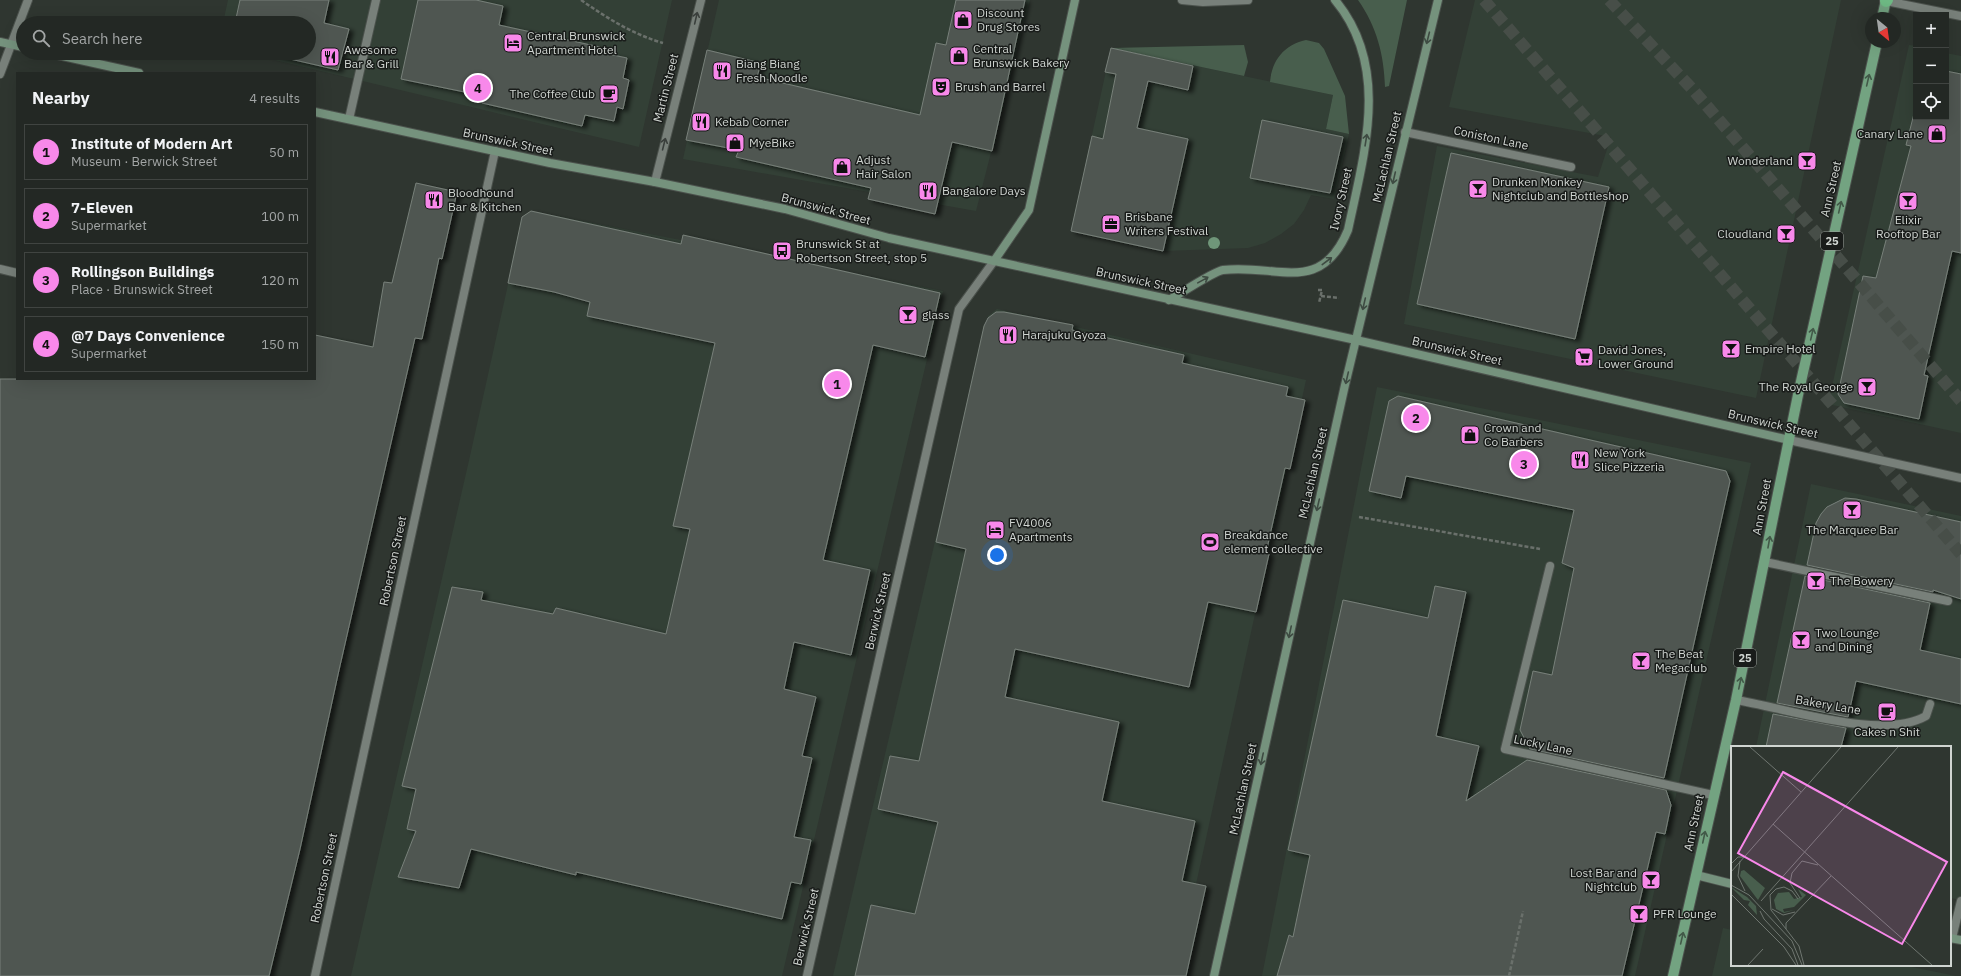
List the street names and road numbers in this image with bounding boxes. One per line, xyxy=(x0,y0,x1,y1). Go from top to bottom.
street label: Martin Street xyxy=(650,52,681,124)
street label: McLachlan Street xyxy=(1369,110,1404,204)
street label: Coniston Lane xyxy=(1452,122,1530,153)
street label: Brunswick Street xyxy=(462,125,555,158)
street label: Ann Street xyxy=(1817,159,1844,218)
street label: Ivory Street xyxy=(1326,166,1355,232)
street label: Brunswick Street xyxy=(780,189,872,228)
road number: 25 xyxy=(1821,232,1843,250)
street label: Brunswick Street xyxy=(1095,264,1188,297)
street label: Brunswick Street xyxy=(1411,333,1504,368)
street label: Brunswick Street xyxy=(1727,406,1820,441)
street label: McLachlan Street xyxy=(1295,426,1330,520)
street label: Ann Street xyxy=(1749,477,1774,536)
street label: Robertson Street xyxy=(376,515,409,607)
street label: Berwick Street xyxy=(861,571,894,651)
road number: 25 xyxy=(1734,649,1756,667)
street label: Bakery Lane xyxy=(1794,691,1862,718)
street label: Lucky Lane xyxy=(1512,731,1574,758)
street label: McLachlan Street xyxy=(1225,742,1260,836)
street label: Ann Street xyxy=(1680,793,1707,852)
street label: Robertson Street xyxy=(307,832,340,924)
street label: Berwick Street xyxy=(789,887,822,967)

